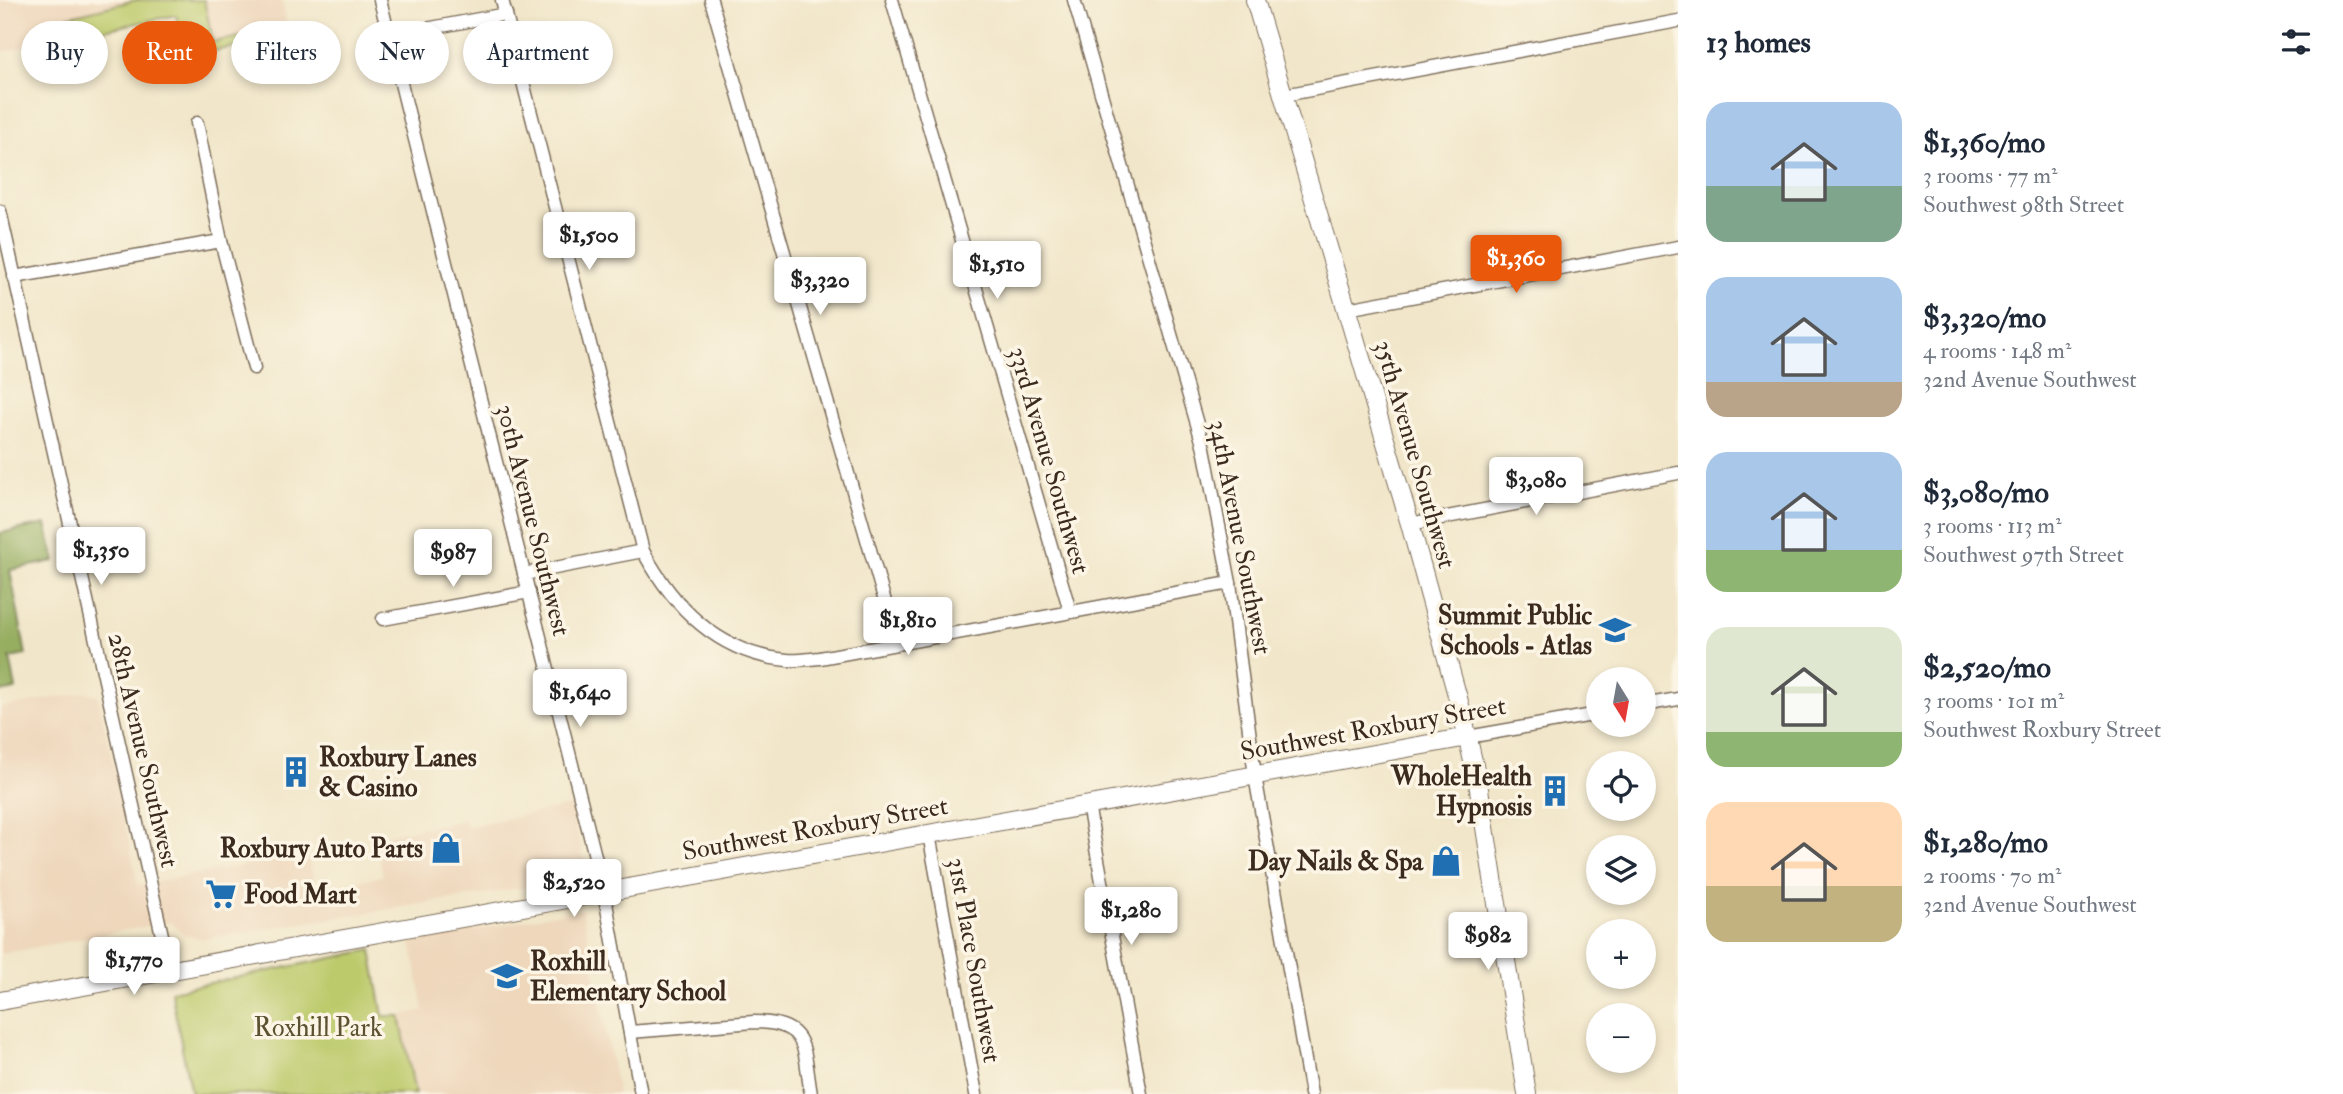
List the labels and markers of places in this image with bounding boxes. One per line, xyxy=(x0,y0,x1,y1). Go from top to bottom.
pin: $1,500 xyxy=(532,212,646,272)
pin: $1,360 xyxy=(1459,236,1573,295)
pin: $1,510 xyxy=(940,242,1054,301)
pin: $3,320 xyxy=(763,258,877,317)
pin: $3,080 xyxy=(1479,458,1593,517)
pin: $1,350 xyxy=(44,528,158,587)
pin: $987 xyxy=(412,530,494,589)
pin: $1,810 xyxy=(851,598,965,657)
place label: Summit Public Schools - Atlas xyxy=(1438,600,1593,662)
school or university icon: Summit Public Schools - Atlas xyxy=(1598,613,1632,647)
pin: $1,640 xyxy=(523,670,637,729)
place label: Roxbury Lanes & Casino xyxy=(319,742,477,804)
building icon: Roxbury Lanes & Casino xyxy=(279,755,313,789)
place label: WholeHealth Hypnosis xyxy=(1390,761,1532,824)
building icon: WholeHealth Hypnosis xyxy=(1538,774,1572,808)
shop icon: Roxbury Auto Parts xyxy=(429,831,463,865)
place label: Roxbury Auto Parts xyxy=(220,833,423,866)
shop icon: Day Nails & Spa xyxy=(1429,844,1463,878)
place label: Day Nails & Spa xyxy=(1248,846,1424,879)
pin: $2,520 xyxy=(517,860,631,919)
supermarket icon: Food Mart xyxy=(204,877,238,911)
place label: Food Mart xyxy=(244,879,357,911)
pin: $1,280 xyxy=(1074,888,1188,947)
pin: $982 xyxy=(1447,912,1529,972)
pin: $1,770 xyxy=(77,937,191,997)
place label: Roxhill Elementary School xyxy=(530,946,727,1009)
school or university icon: Roxhill Elementary School xyxy=(490,959,524,993)

